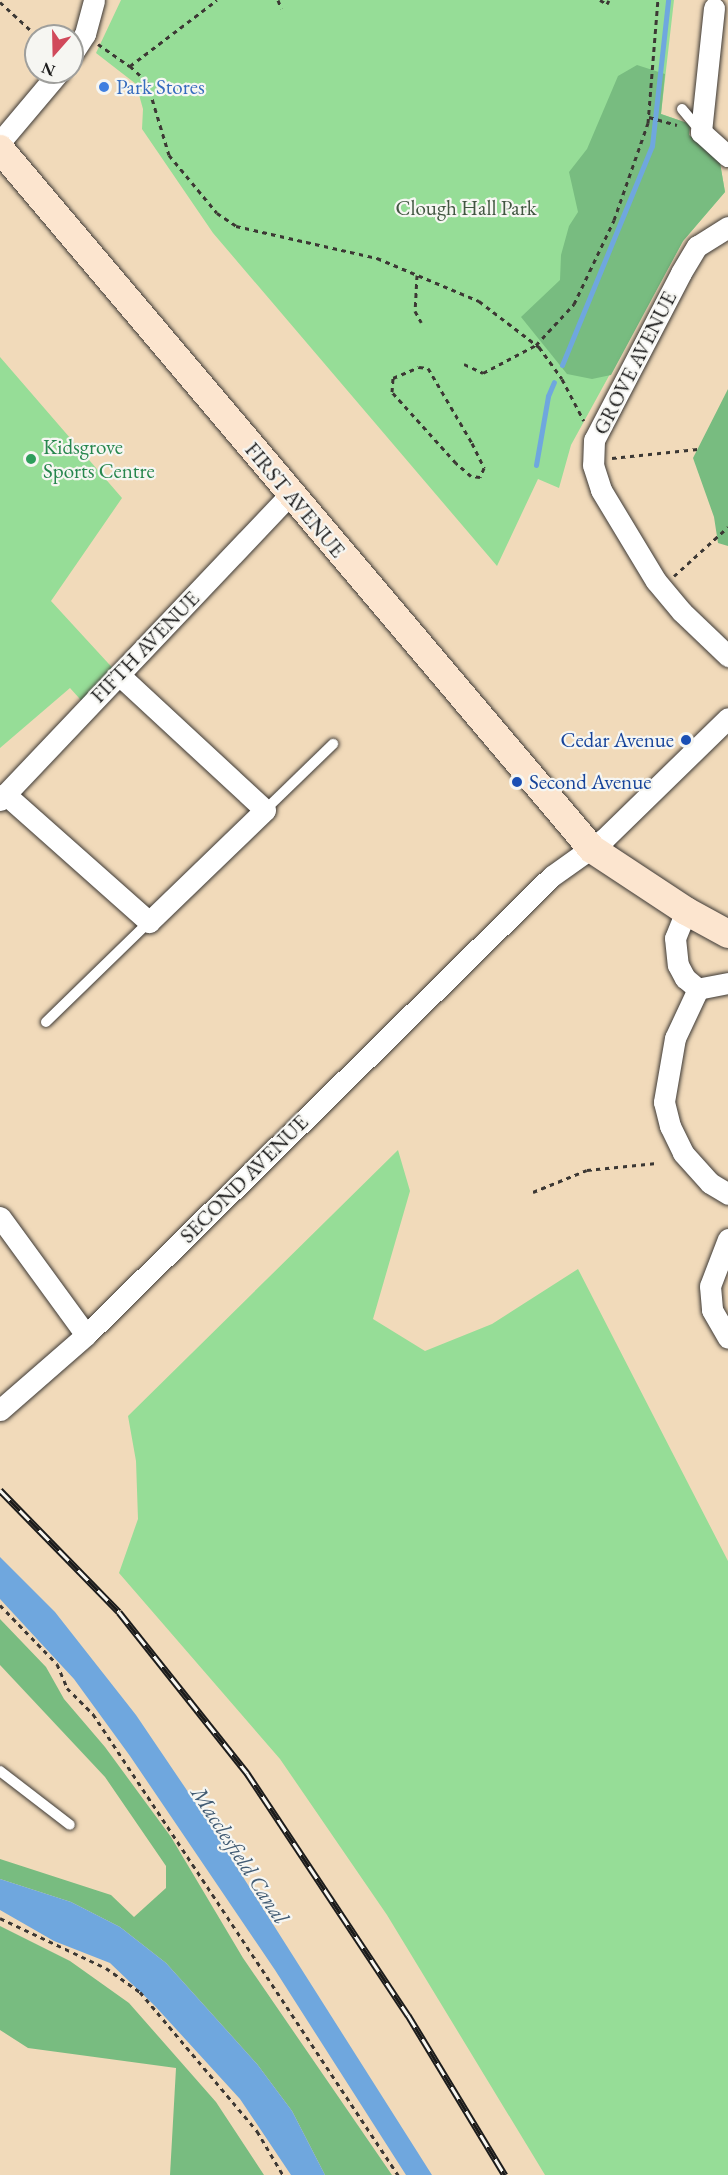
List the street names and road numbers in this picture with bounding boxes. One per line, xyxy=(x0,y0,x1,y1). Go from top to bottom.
street label: GROVE AVENUE xyxy=(588,287,682,439)
street label: FIRST AVENUE xyxy=(240,437,350,563)
street label: FIFTH AVENUE xyxy=(85,586,205,708)
street label: SECOND AVENUE xyxy=(175,1110,313,1248)

